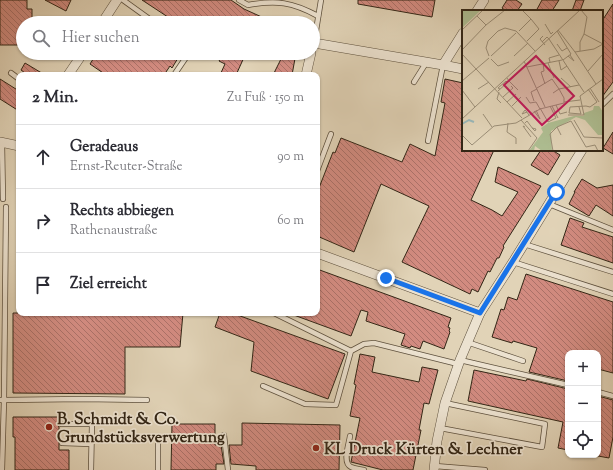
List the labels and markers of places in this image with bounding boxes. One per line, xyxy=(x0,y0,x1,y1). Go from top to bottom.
place label: B. Schmidt & Co. Grundstücksverwertung xyxy=(57,409,225,450)
marker: B. Schmidt & Co. Grundstücksverwertung xyxy=(44,422,54,432)
place label: KL Druck Kürten & Lechner xyxy=(324,439,524,462)
marker: KL Druck Kürten & Lechner xyxy=(311,443,321,453)

